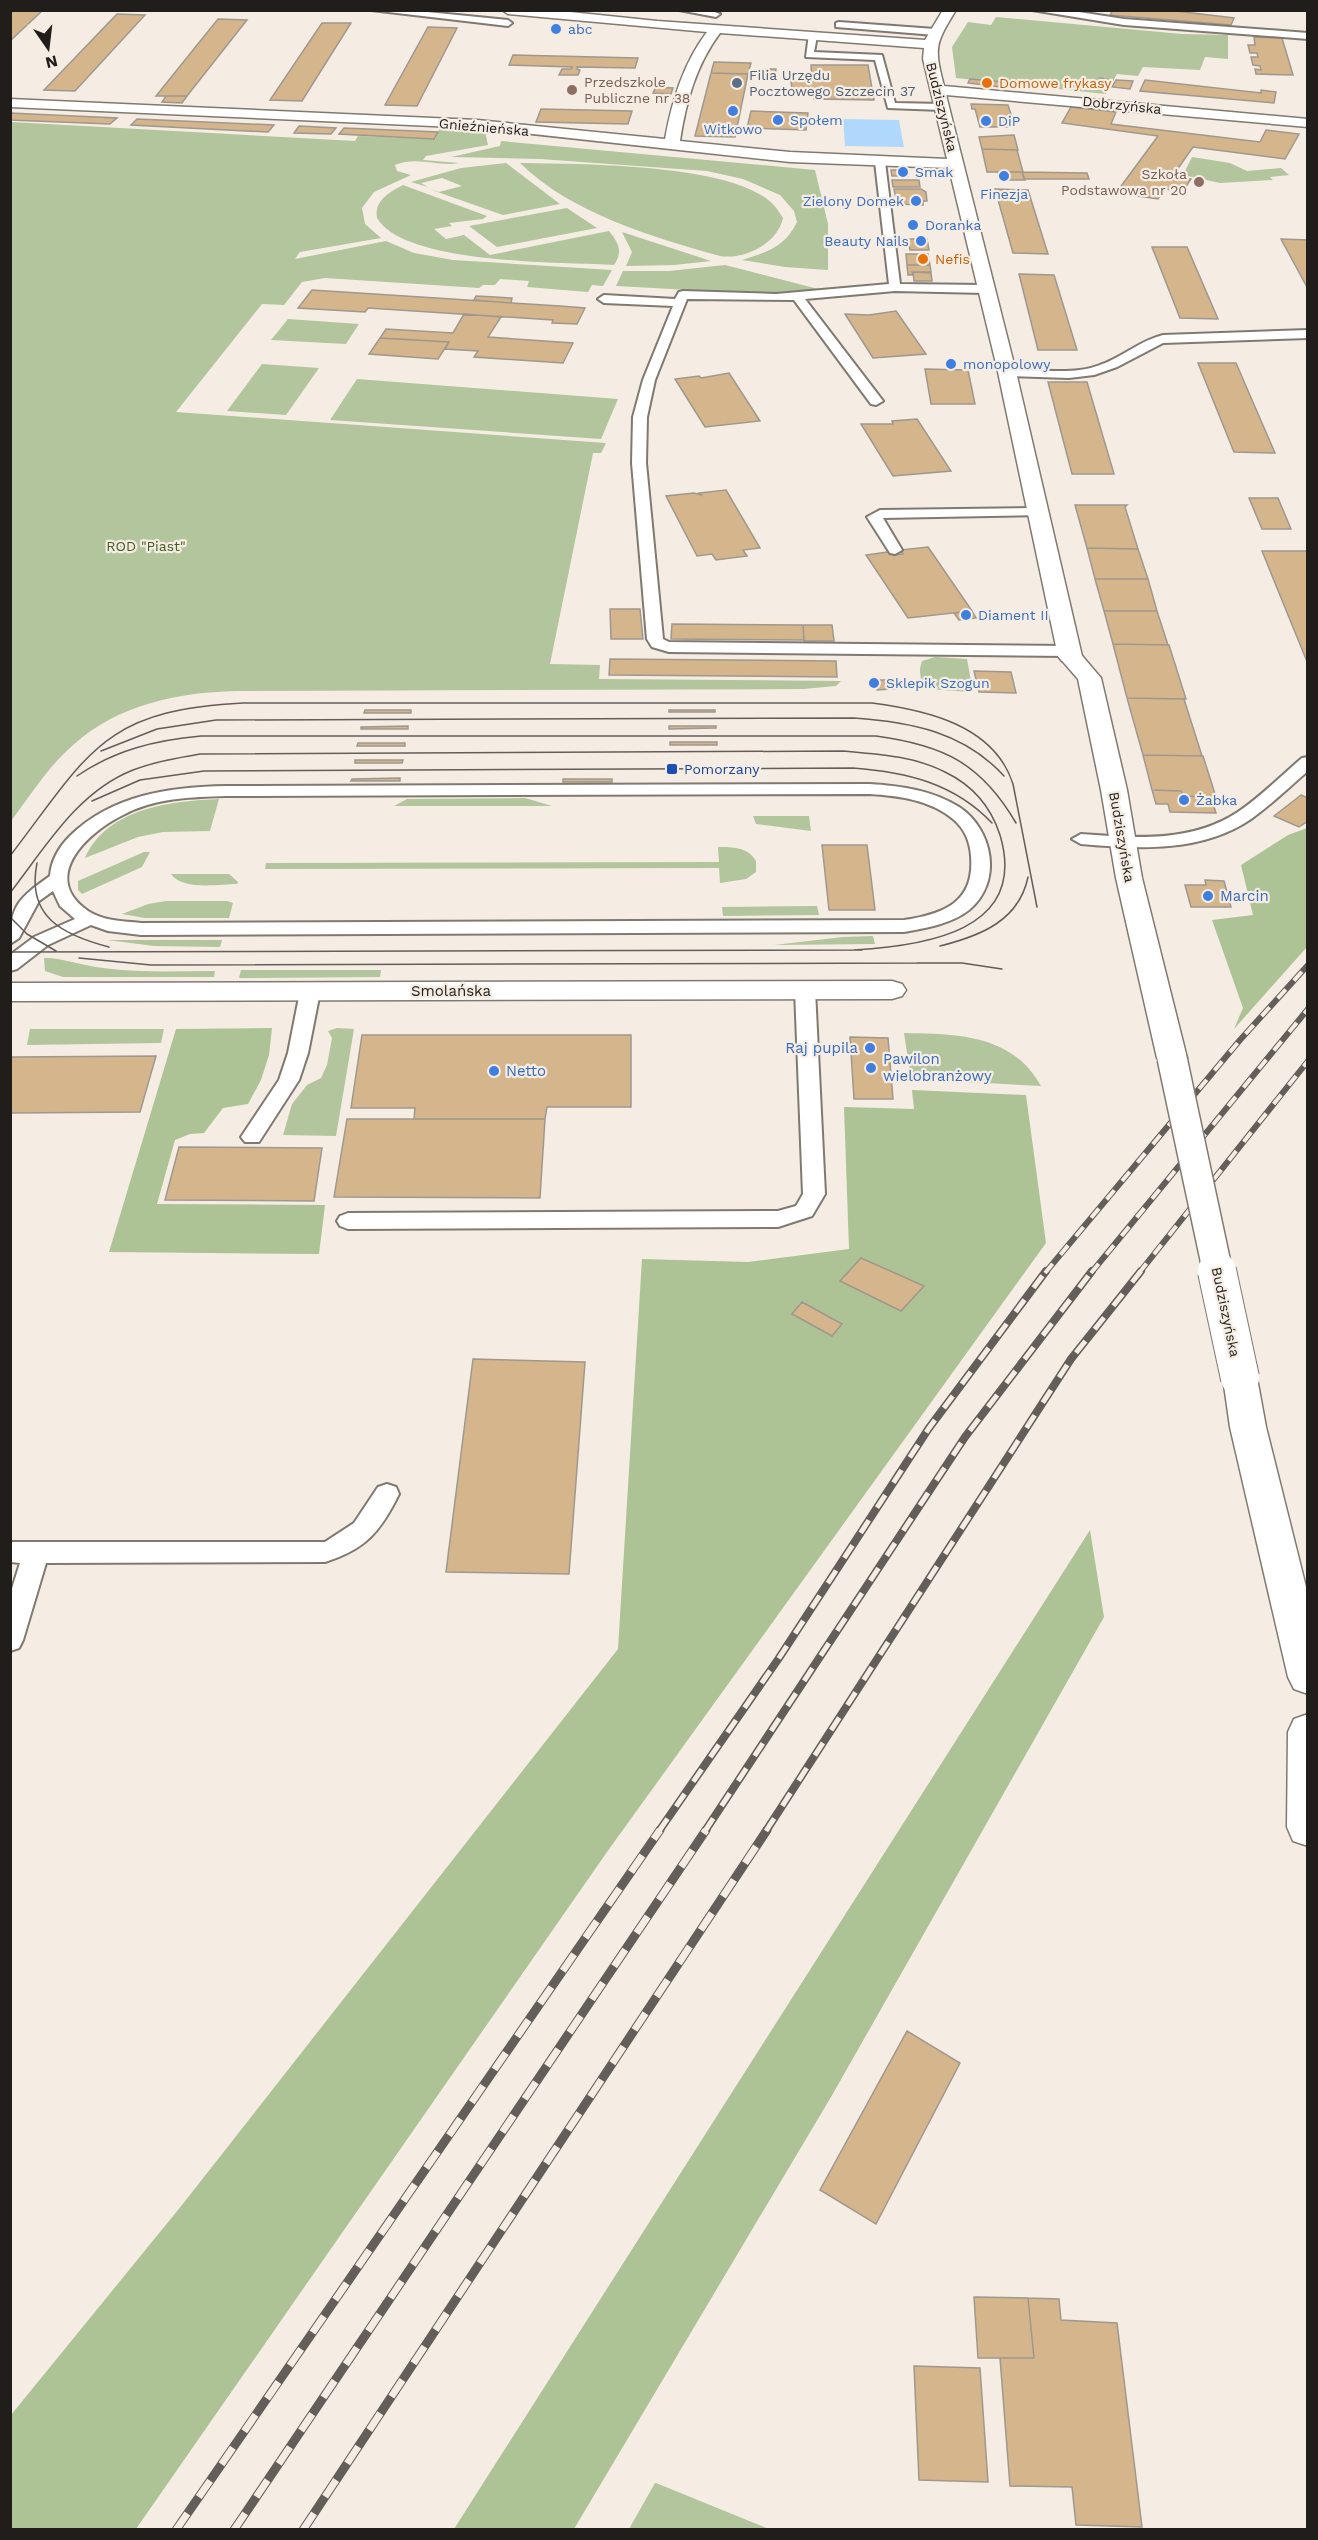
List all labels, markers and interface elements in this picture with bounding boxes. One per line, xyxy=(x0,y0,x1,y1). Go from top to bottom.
north arrow xyxy=(18,18,78,78)
place label: abc xyxy=(568,21,593,37)
marker: abc xyxy=(549,22,563,36)
text: N xyxy=(43,51,60,73)
street label: Budziszyńska xyxy=(923,61,961,153)
place label: Filia Urzędu Pocztowego Szczecin 37 xyxy=(749,67,916,99)
place label: Przedszkole Publiczne nr 38 xyxy=(584,74,690,106)
place label: Domowe frykasy xyxy=(999,75,1112,91)
marker: Filia Urzędu Pocztowego Szczecin 37 xyxy=(730,76,744,90)
marker: Domowe frykasy xyxy=(980,76,994,90)
marker: Przedszkole Publiczne nr 38 xyxy=(565,83,579,97)
street label: Dobrzyńska xyxy=(1082,93,1162,117)
marker: Witkowo xyxy=(726,104,740,118)
place label: Społem xyxy=(790,112,843,128)
marker: Społem xyxy=(771,113,785,127)
place label: DiP xyxy=(998,113,1020,129)
marker: DiP xyxy=(979,114,993,128)
street label: Gnieźnieńska xyxy=(438,115,530,139)
place label: Witkowo xyxy=(704,121,762,137)
place label: Smak xyxy=(915,164,953,180)
marker: Smak xyxy=(896,165,910,179)
place label: Szkoła Podstawowa nr 20 xyxy=(1061,166,1187,198)
marker: Finezja xyxy=(997,169,1011,183)
marker: Szkoła Podstawowa nr 20 xyxy=(1192,175,1206,189)
place label: Finezja xyxy=(980,186,1028,202)
place label: Zielony Domek xyxy=(803,193,904,209)
marker: Zielony Domek xyxy=(909,194,923,208)
place label: Doranka xyxy=(925,217,981,233)
marker: Doranka xyxy=(906,218,920,232)
place label: Beauty Nails xyxy=(824,233,909,249)
marker: Beauty Nails xyxy=(914,234,928,248)
place label: Nefis xyxy=(935,251,970,267)
marker: Nefis xyxy=(916,252,930,266)
place label: monopolowy xyxy=(963,356,1051,372)
marker: monopolowy xyxy=(944,357,958,371)
park label: ROD "Piast" xyxy=(106,538,186,554)
place label: Diament II xyxy=(978,607,1049,623)
marker: Diament II xyxy=(959,608,973,622)
place label: Sklepik Szogun xyxy=(886,675,990,691)
marker: Sklepik Szogun xyxy=(867,676,881,690)
place label: Pomorzany xyxy=(684,761,760,777)
marker: Pomorzany xyxy=(665,762,679,776)
street label: Budziszyńska xyxy=(1106,791,1138,884)
place label: Żabka xyxy=(1196,792,1237,808)
marker: Żabka xyxy=(1177,793,1191,807)
place label: Marcin xyxy=(1220,887,1269,905)
marker: Marcin xyxy=(1201,889,1215,903)
street label: Smolańska xyxy=(411,982,491,1000)
place label: Raj pupila xyxy=(785,1039,858,1057)
marker: Raj pupila xyxy=(863,1041,877,1055)
place label: Pawilon wielobranżowy xyxy=(883,1050,992,1085)
marker: Pawilon wielobranżowy xyxy=(864,1061,878,1075)
place label: Netto xyxy=(506,1062,546,1080)
marker: Netto xyxy=(487,1064,501,1078)
street label: Budziszyńska xyxy=(1209,1266,1243,1359)

